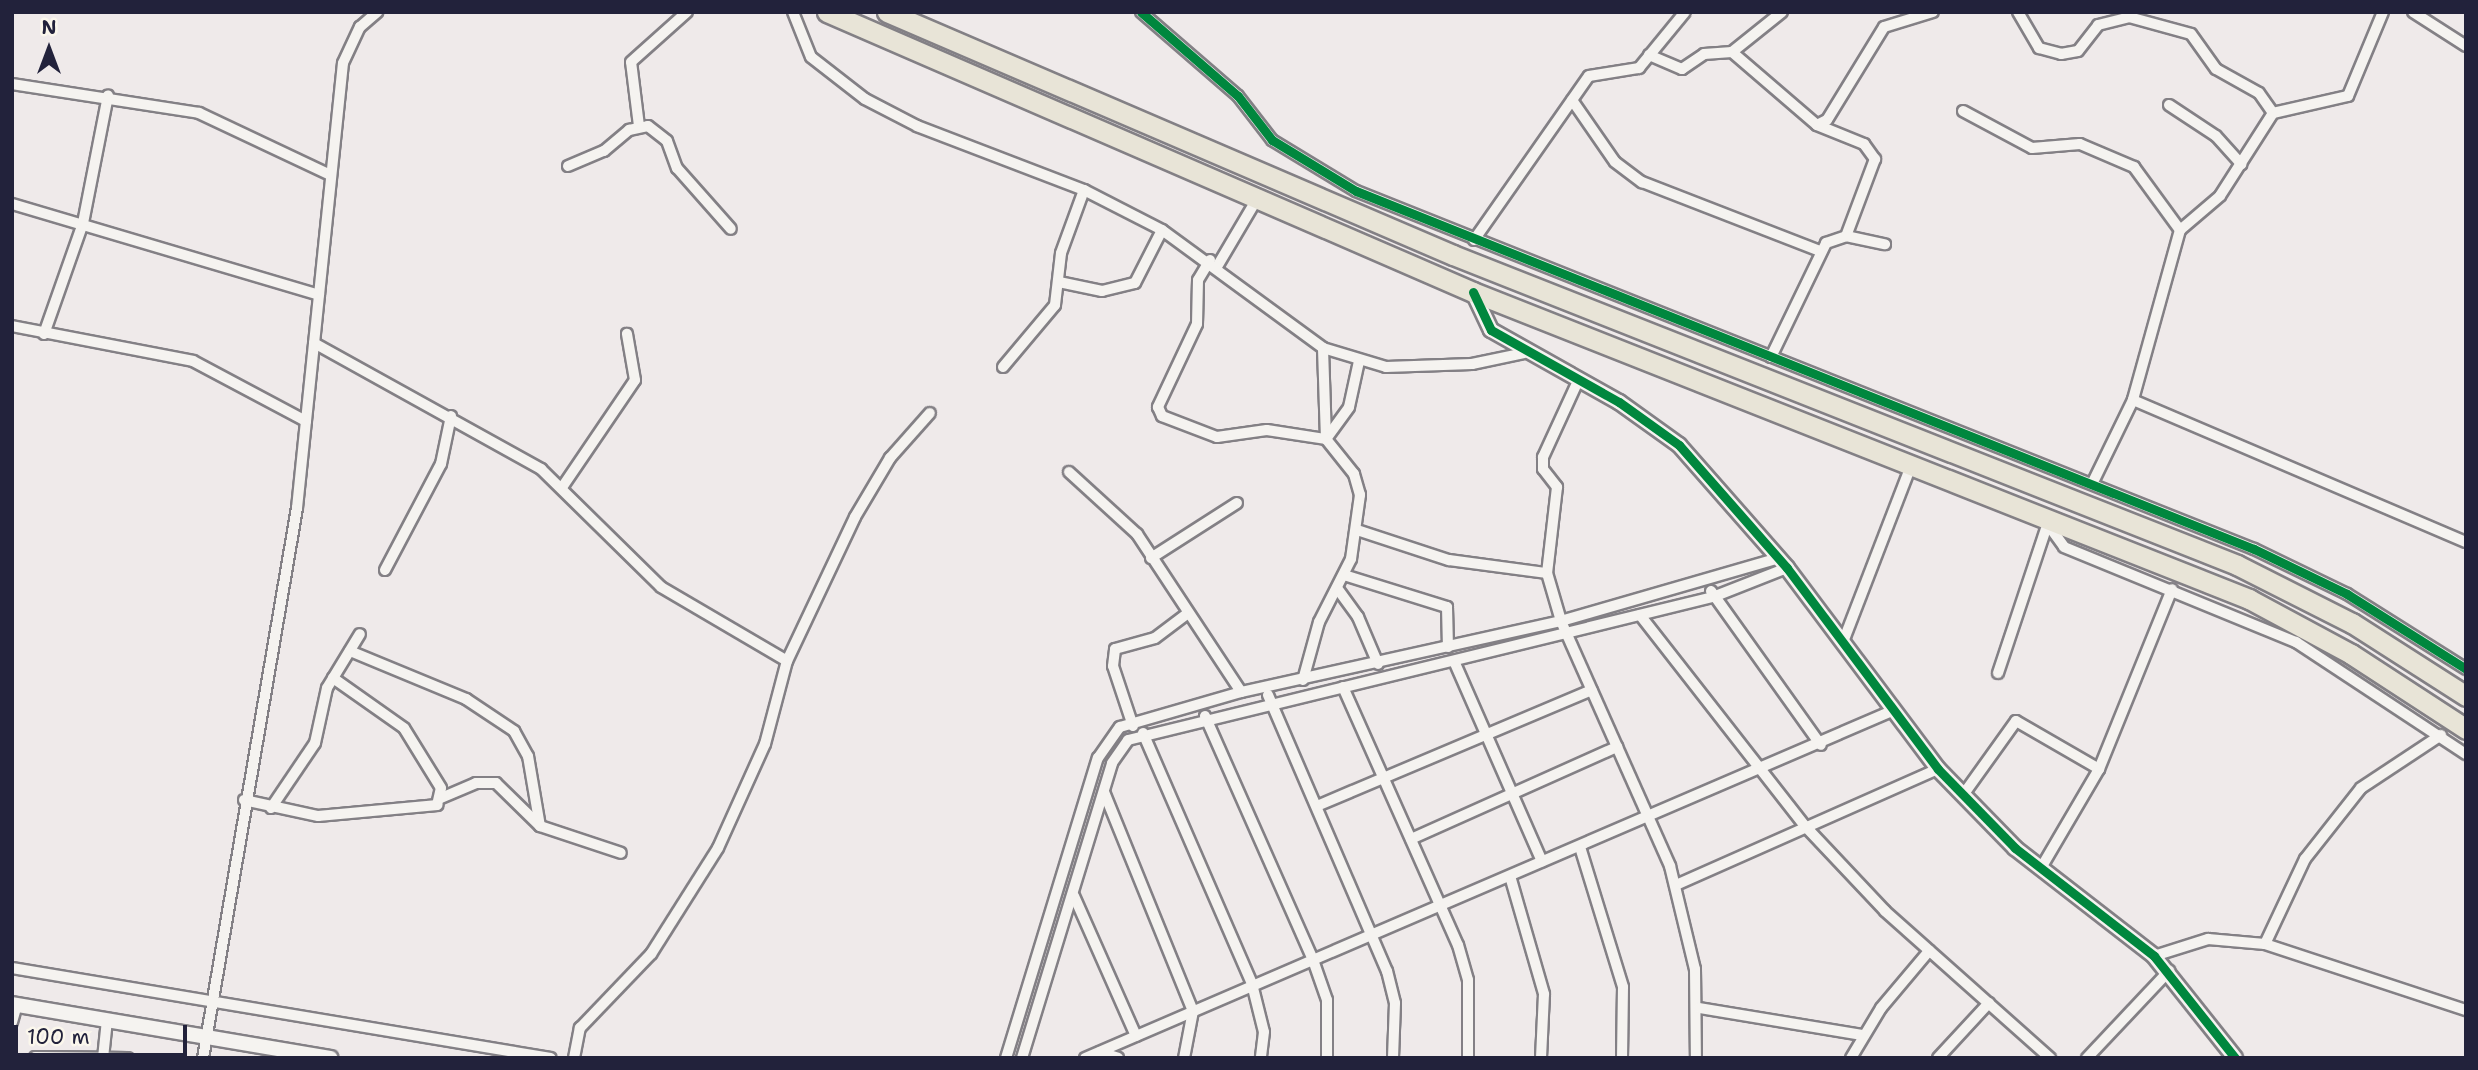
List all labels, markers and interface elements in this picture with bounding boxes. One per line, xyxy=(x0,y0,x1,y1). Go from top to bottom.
north arrow xyxy=(14,14,84,84)
text: N xyxy=(41,15,57,40)
scale bar xyxy=(18,1010,191,1054)
text: 100 m xyxy=(27,1023,90,1051)

